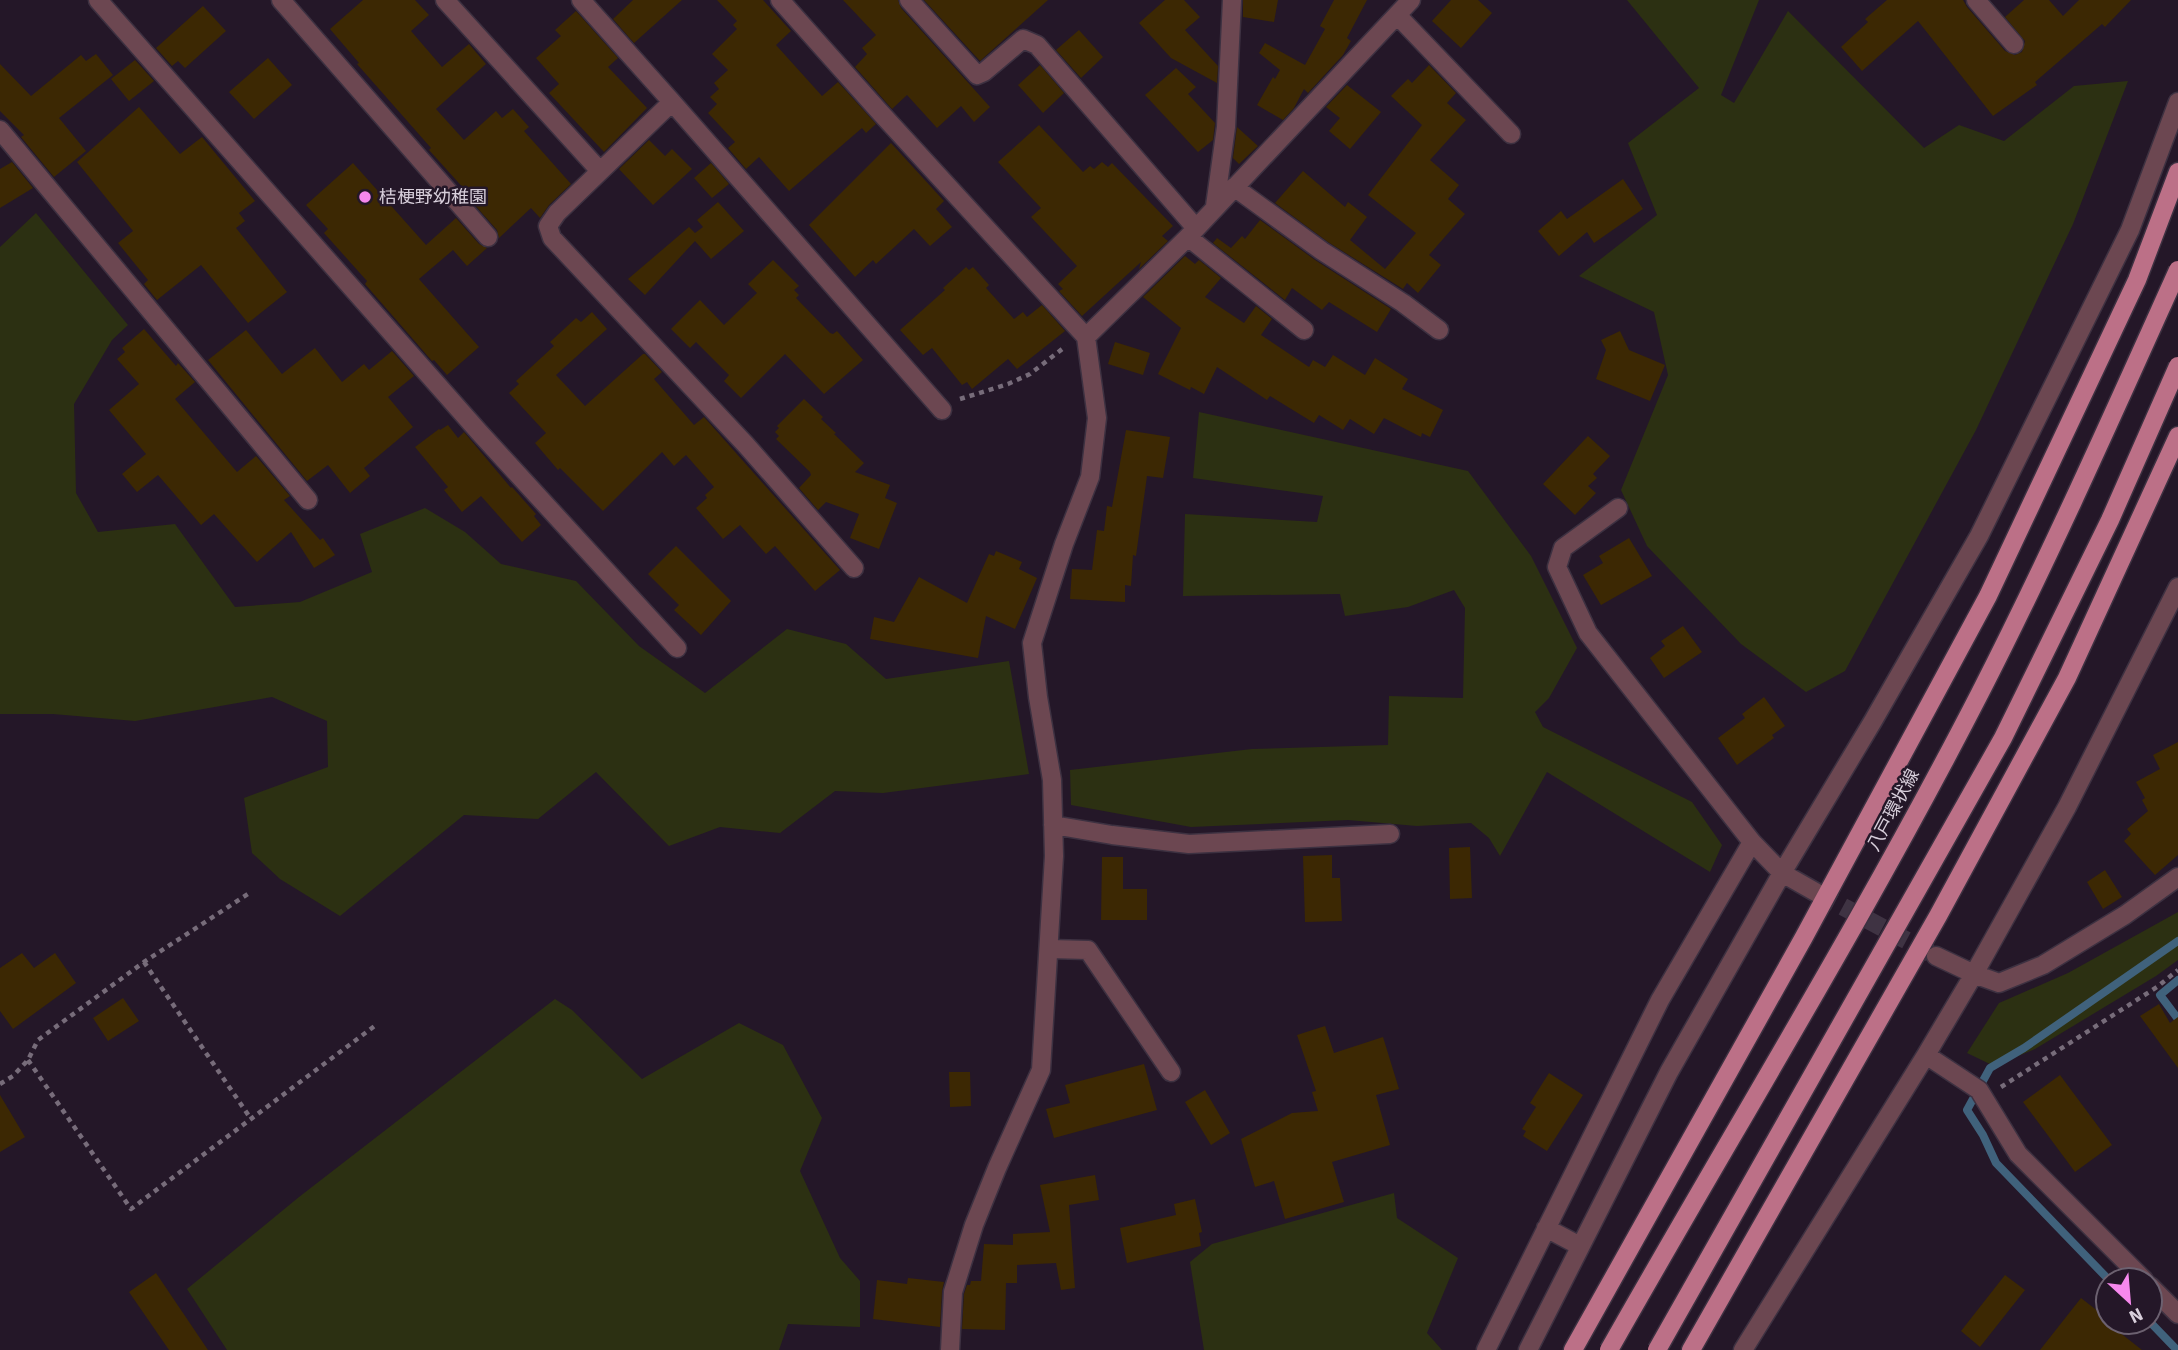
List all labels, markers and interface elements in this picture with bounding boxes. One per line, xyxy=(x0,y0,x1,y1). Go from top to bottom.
place label: 桔梗野幼稚園 xyxy=(379,185,487,210)
marker: 桔梗野幼稚園 xyxy=(357,189,373,205)
street label: 八戸環状線 xyxy=(1861,765,1926,856)
north arrow xyxy=(2094,1266,2164,1336)
text: N xyxy=(2124,1300,2147,1330)

